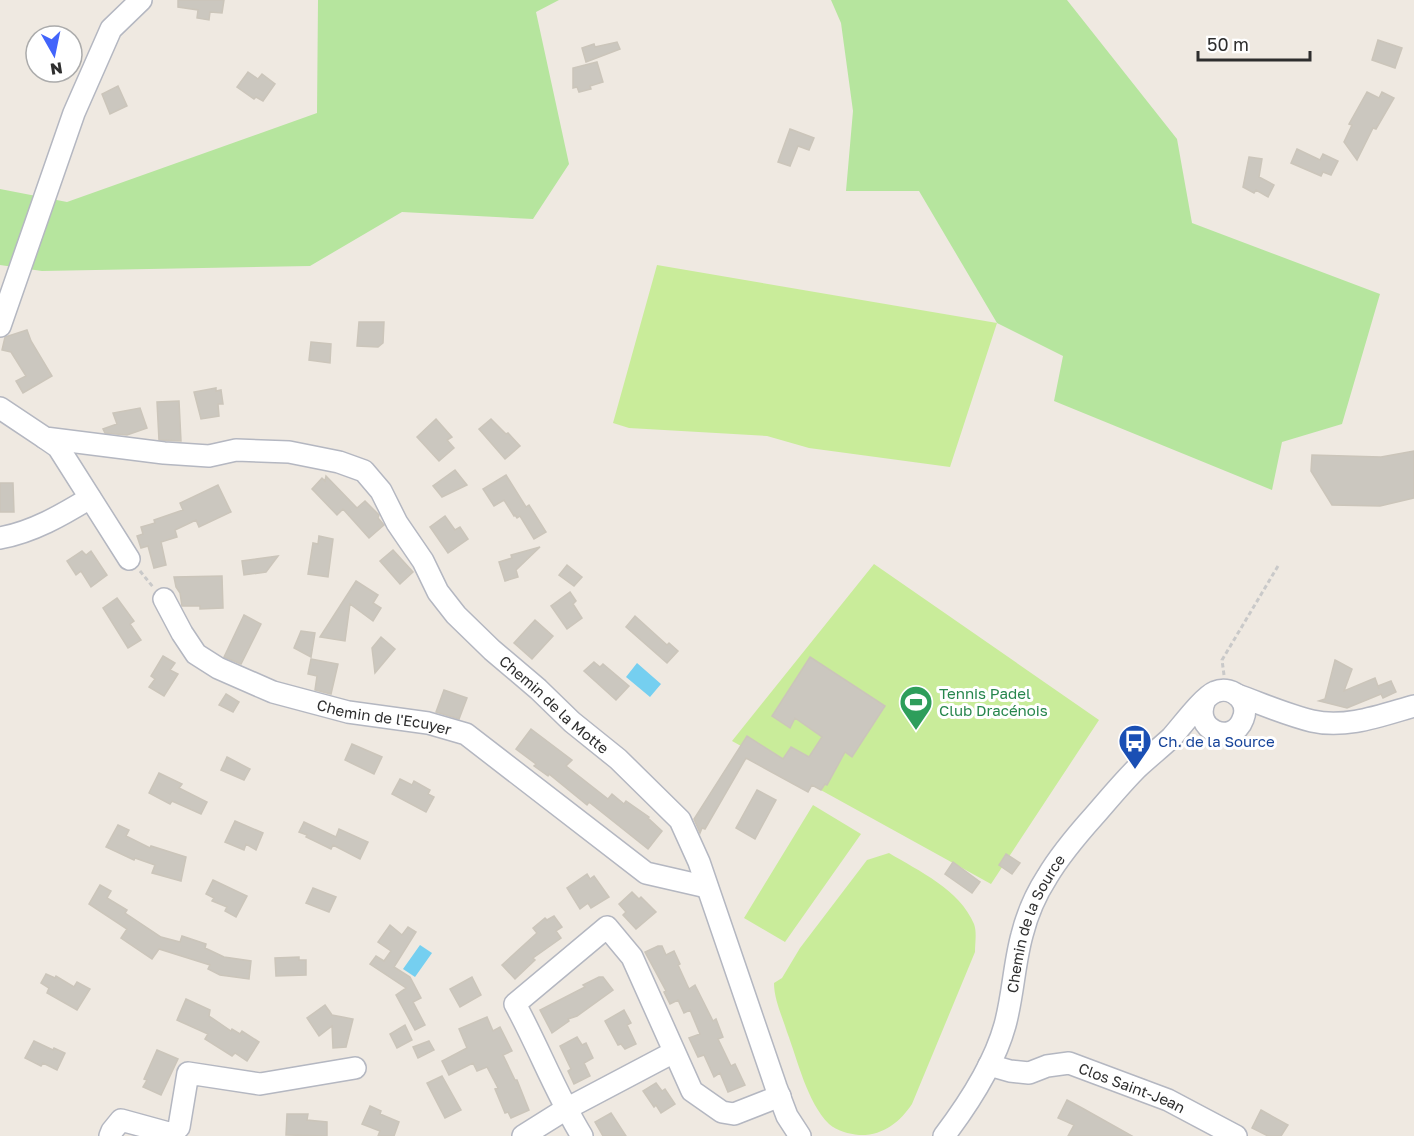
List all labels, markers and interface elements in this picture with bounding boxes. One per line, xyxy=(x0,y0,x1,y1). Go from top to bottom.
north arrow xyxy=(24,24,84,84)
scale bar xyxy=(1198,24,1310,62)
text: 50 m xyxy=(1207,33,1249,55)
text: N xyxy=(49,58,64,80)
street label: Chemin de la Motte xyxy=(496,651,613,757)
sports icon: Tennis Padel Club Dracénois xyxy=(898,684,934,731)
place label: Tennis Padel Club Dracénois xyxy=(939,684,1048,719)
street label: Chemin de l'Ecuyer xyxy=(315,695,454,738)
bus stop icon: Ch. de la Source xyxy=(1117,723,1153,770)
place label: Ch. de la Source xyxy=(1158,732,1275,750)
street label: Chemin de la Source xyxy=(1003,850,1068,994)
street label: Clos Saint-Jean xyxy=(1076,1058,1188,1117)

